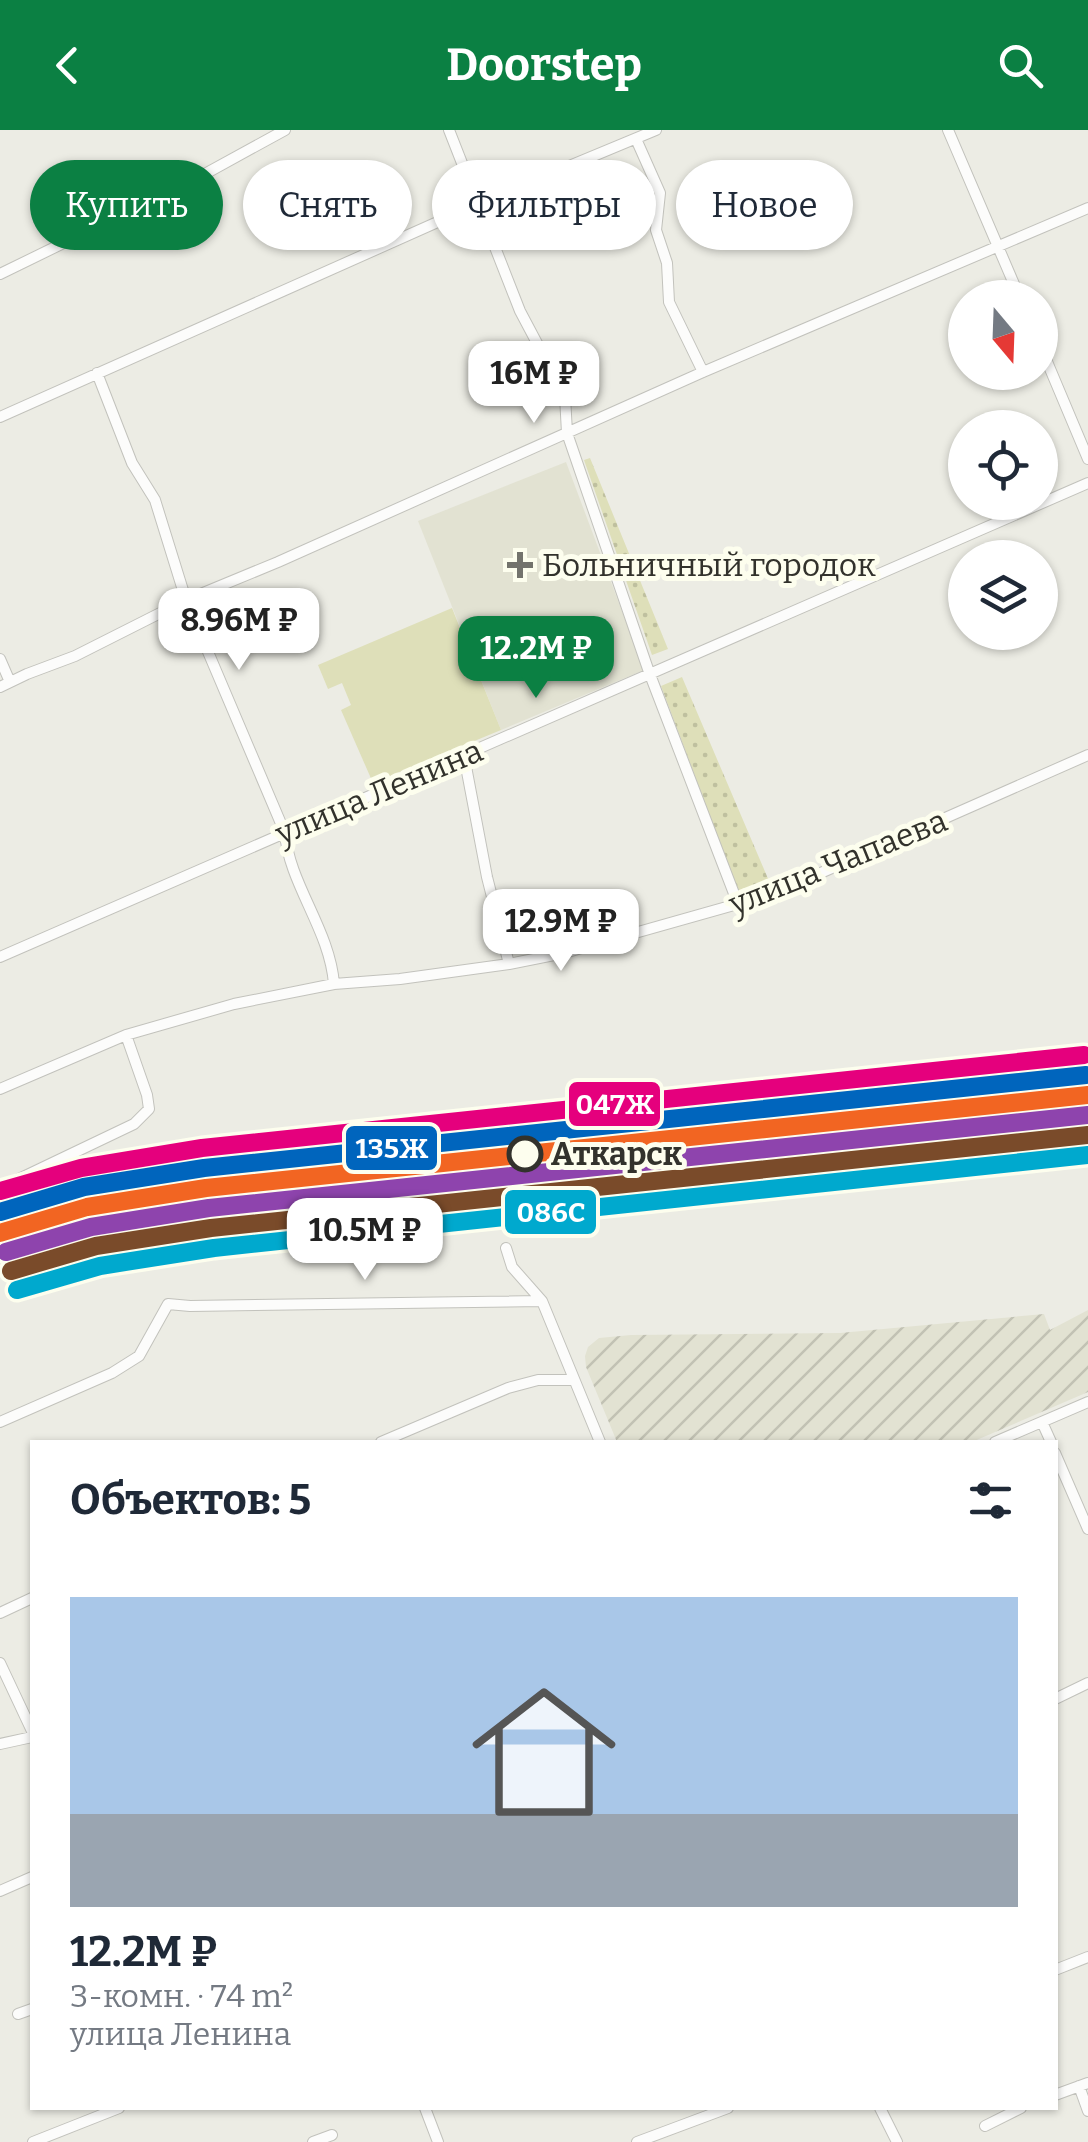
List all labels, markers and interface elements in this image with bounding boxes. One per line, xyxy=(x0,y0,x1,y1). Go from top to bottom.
icon: back xyxy=(40,38,95,93)
text: Doorstep xyxy=(446,38,642,92)
icon: search xyxy=(993,38,1048,93)
chip: Купить xyxy=(30,160,223,250)
chip: Снять xyxy=(243,160,412,250)
chip: Фильтры xyxy=(432,160,656,250)
chip: Новое xyxy=(676,160,853,250)
north arrow xyxy=(948,280,1058,390)
map controls xyxy=(948,280,1058,650)
pin: 16M ₽ xyxy=(464,341,604,426)
text: 16M ₽ xyxy=(490,354,578,392)
button: locate xyxy=(948,410,1058,520)
button: layers xyxy=(948,540,1058,650)
place label: Больничный городок xyxy=(542,546,876,584)
marker: Больничный городок xyxy=(507,552,533,578)
pin: 8.96M ₽ xyxy=(147,588,331,673)
text: 8.96M ₽ xyxy=(180,601,298,639)
pin: 12.2M ₽ xyxy=(444,616,628,701)
text: 12.2M ₽ xyxy=(480,629,592,667)
street label: улица Ленина xyxy=(269,731,488,853)
street label: улица Чапаева xyxy=(723,801,952,923)
pin: 12.9M ₽ xyxy=(469,889,653,974)
text: 12.9M ₽ xyxy=(505,902,617,940)
line badge: 047Ж xyxy=(567,1080,662,1128)
text: 047Ж xyxy=(575,1088,655,1121)
line badge: 135Ж xyxy=(344,1124,439,1172)
text: 135Ж xyxy=(355,1132,429,1165)
place label: Аткарск xyxy=(551,1135,683,1173)
marker: Аткарск xyxy=(508,1137,542,1171)
line badge: 086С xyxy=(503,1188,598,1236)
text: 086С xyxy=(517,1196,585,1229)
pin: 10.5M ₽ xyxy=(273,1198,457,1283)
text: 10.5M ₽ xyxy=(309,1211,421,1249)
icon: filters xyxy=(963,1473,1018,1528)
text: Объектов: 5 xyxy=(70,1475,311,1525)
icon: home xyxy=(454,1662,634,1842)
text: 12.2M ₽ xyxy=(70,1927,217,1977)
text: 3-комн. · 74 m² xyxy=(70,1977,293,2015)
text: улица Ленина xyxy=(70,2015,291,2053)

